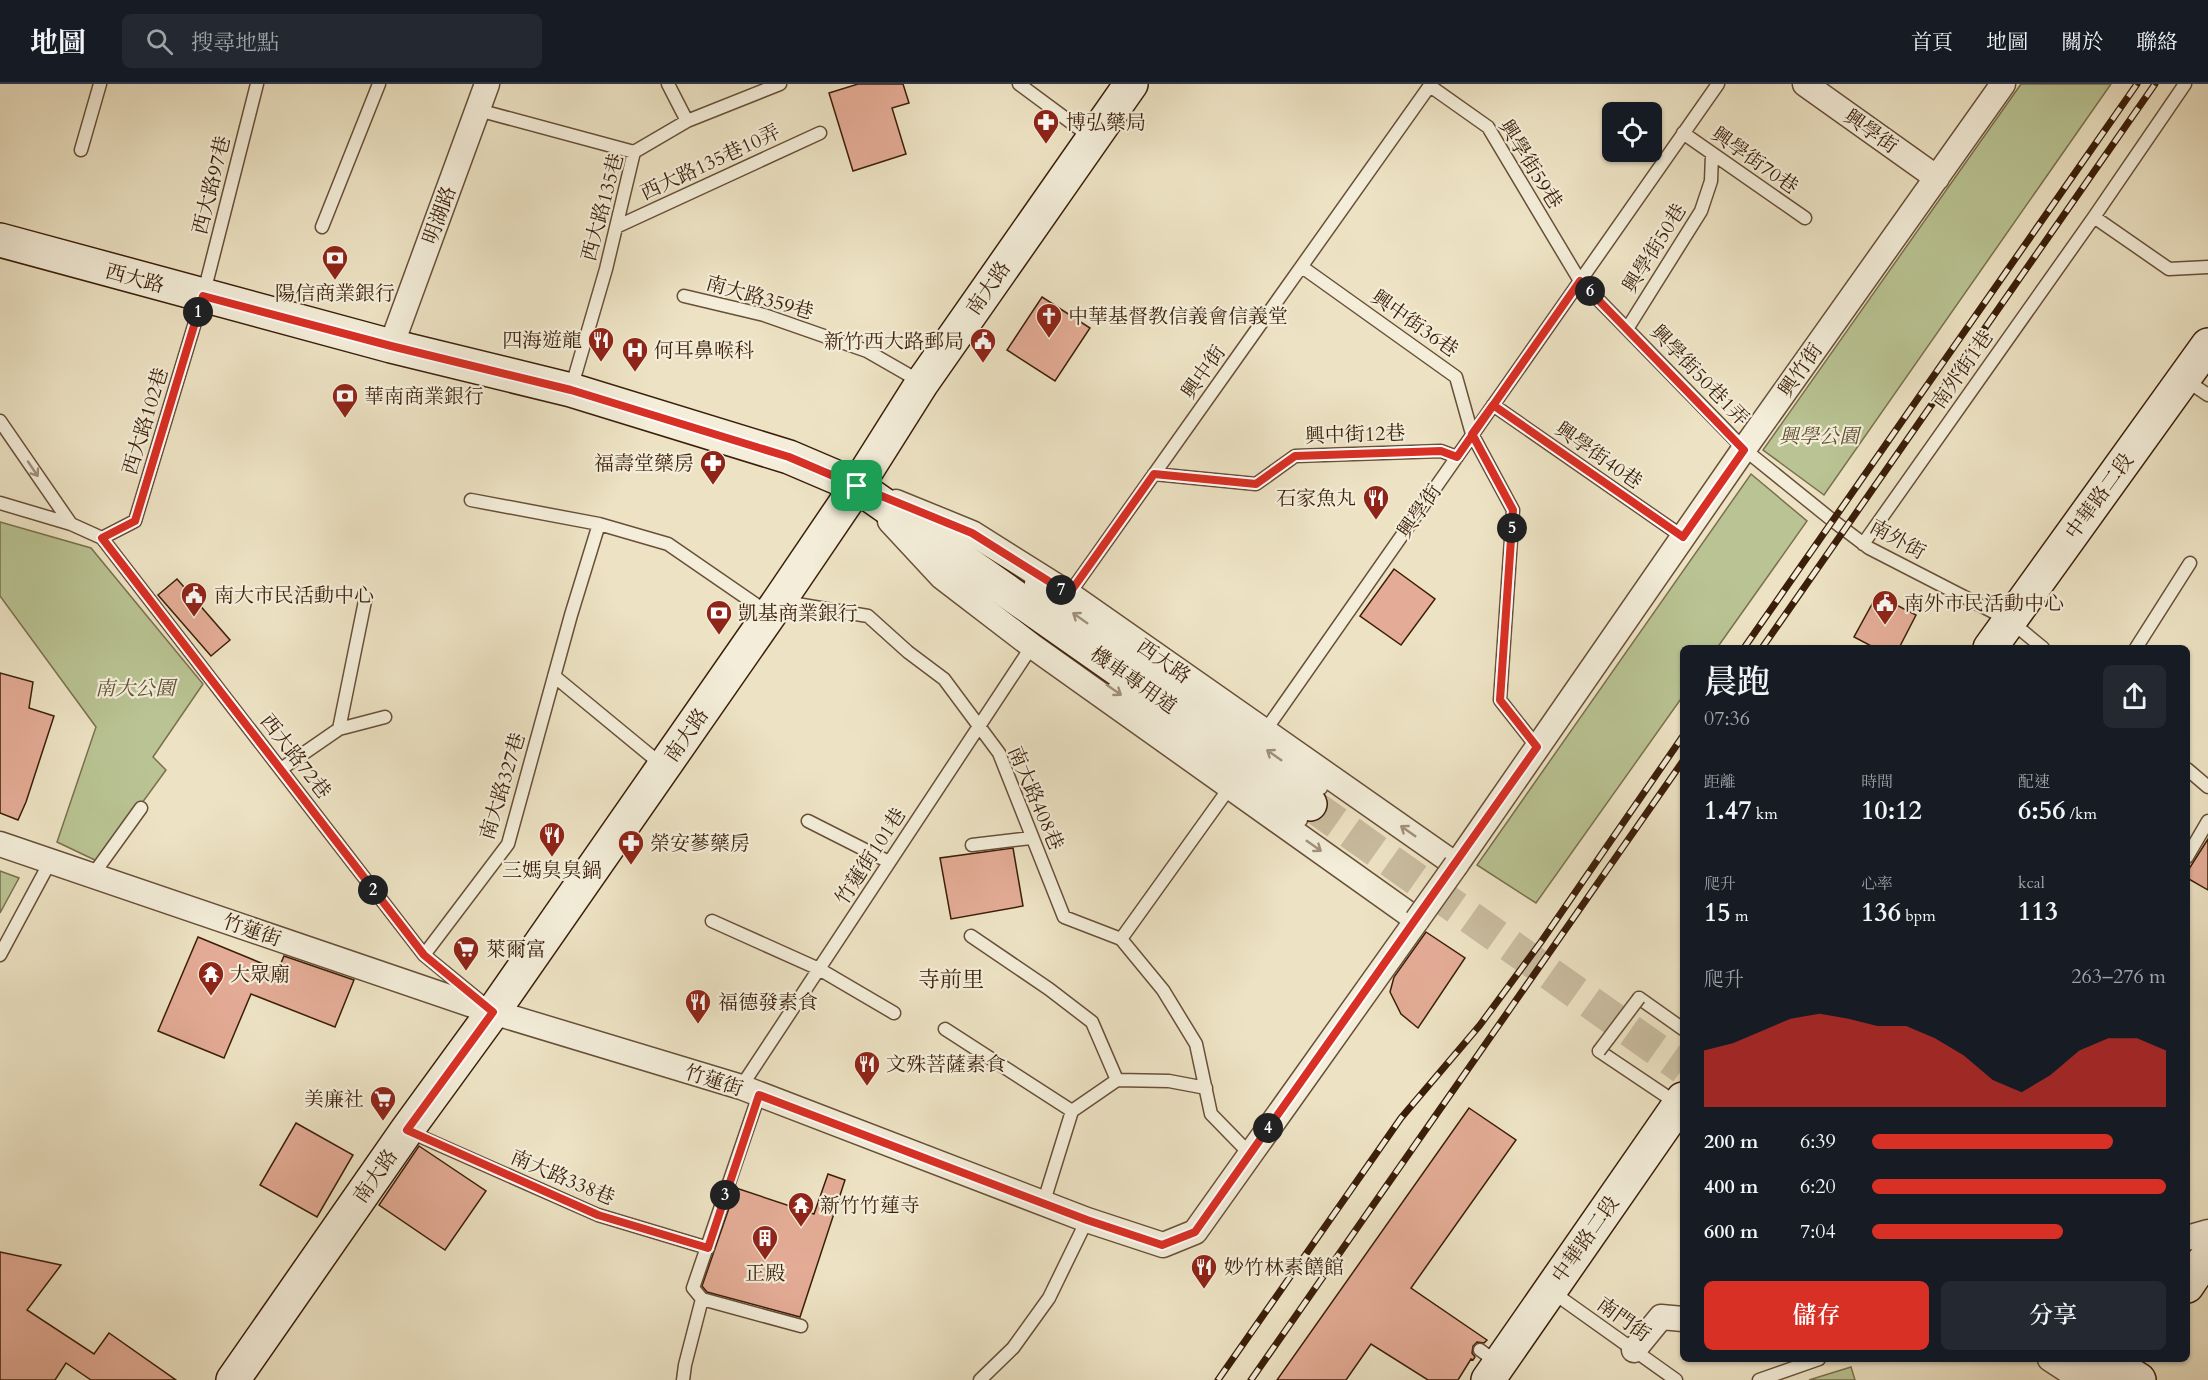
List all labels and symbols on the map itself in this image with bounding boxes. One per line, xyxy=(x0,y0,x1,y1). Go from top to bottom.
street label: 興學街 xyxy=(1838,103,1903,160)
pharmacy icon: 博弘藥局 xyxy=(1031,107,1061,145)
place label: 博弘藥局 xyxy=(1066,109,1146,136)
street label: 興學街59巷 xyxy=(1492,114,1569,214)
street label: 西大路135巷10弄 xyxy=(636,118,784,207)
street label: 興學街70巷 xyxy=(1706,121,1804,200)
street label: 西大路97巷 xyxy=(186,133,237,237)
street label: 西大路135巷 xyxy=(575,150,630,264)
street label: 明湖路 xyxy=(417,182,462,248)
street label: 興學街50巷 xyxy=(1616,198,1693,298)
bank icon: 陽信商業銀行 xyxy=(320,243,350,281)
street label: 南大路 xyxy=(960,256,1017,321)
street label: 西大路 xyxy=(102,258,167,299)
street label: 南大路359巷 xyxy=(703,269,817,326)
pin: 6 xyxy=(1575,276,1605,306)
place label: 陽信商業銀行 xyxy=(275,280,395,307)
street label: 興中街36巷 xyxy=(1366,284,1464,363)
pin: 1 xyxy=(183,297,213,327)
church icon: 中華基督教信義會信義堂 xyxy=(1034,301,1064,339)
place label: 中華基督教信義會信義堂 xyxy=(1068,303,1288,330)
street label: 興學街50巷1弄 xyxy=(1645,319,1755,432)
restaurant icon: 四海遊龍 xyxy=(586,325,616,363)
street label: 南外街1巷 xyxy=(1925,325,1999,414)
public building icon: 新竹西大路郵局 xyxy=(968,326,998,364)
place label: 四海遊龍 xyxy=(502,327,582,354)
place label: 新竹西大路郵局 xyxy=(824,328,964,355)
hospital icon: 何耳鼻喉科 xyxy=(620,335,650,373)
place label: 何耳鼻喉科 xyxy=(654,337,754,364)
street label: 興竹街 xyxy=(1772,338,1829,403)
street label: 興中街 xyxy=(1175,340,1232,405)
street label: 西大路102巷 xyxy=(116,364,175,478)
bank icon: 華南商業銀行 xyxy=(330,381,360,419)
place label: 華南商業銀行 xyxy=(364,383,484,410)
street label: 興學街40巷 xyxy=(1550,416,1648,495)
street label: 興中街12巷 xyxy=(1304,419,1406,450)
park label: 興學公園 xyxy=(1779,423,1862,450)
pharmacy icon: 福壽堂藥房 xyxy=(698,448,728,486)
street label: 中華路二段 xyxy=(2059,448,2140,545)
place label: 福壽堂藥房 xyxy=(594,450,694,477)
one-way arrow xyxy=(27,460,39,477)
pin xyxy=(831,460,882,511)
street label: 興學街 xyxy=(1391,479,1448,544)
restaurant icon: 石家魚丸 xyxy=(1361,483,1391,521)
place label: 石家魚丸 xyxy=(1276,485,1356,512)
pin: 5 xyxy=(1497,513,1527,543)
street label: 南外街 xyxy=(1865,513,1931,566)
pin: 7 xyxy=(1046,575,1076,605)
public building icon: 南大市民活動中心 xyxy=(179,580,209,618)
place label: 南大市民活動中心 xyxy=(214,582,374,609)
public building icon: 南外市民活動中心 xyxy=(1870,588,1900,626)
place label: 南外市民活動中心 xyxy=(1904,590,2064,617)
bank icon: 凱基商業銀行 xyxy=(704,598,734,636)
place label: 凱基商業銀行 xyxy=(738,600,858,627)
one-way arrow xyxy=(1072,612,1089,624)
street label: 西大路 xyxy=(1131,633,1196,690)
street label: 機車專用道 xyxy=(1085,641,1182,720)
park label: 南大公園 xyxy=(95,675,178,702)
one-way arrow xyxy=(1105,684,1121,696)
street label: 南大路 xyxy=(658,703,715,768)
street label: 西大路72巷 xyxy=(254,708,337,804)
street label: 南大路327巷 xyxy=(473,729,532,843)
street label: 南大路408巷 xyxy=(1001,742,1070,854)
one-way arrow xyxy=(1266,749,1282,761)
street label: 竹蓮街101巷 xyxy=(829,802,912,910)
restaurant icon: 三媽臭臭鍋 xyxy=(537,820,567,858)
one-way arrow xyxy=(1400,825,1416,837)
pharmacy icon: 榮安蔘藥房 xyxy=(616,828,646,866)
place label: 榮安蔘藥房 xyxy=(650,830,750,857)
one-way arrow xyxy=(1305,840,1321,852)
place label: 三媽臭臭鍋 xyxy=(502,857,602,884)
pin: 2 xyxy=(358,875,388,905)
street label: 竹蓮街 xyxy=(219,908,285,953)
supermarket icon: 萊爾富 xyxy=(451,934,481,972)
place label: 萊爾富 xyxy=(486,936,546,963)
temple icon: 大眾廟 xyxy=(196,959,226,997)
place label: 大眾廟 xyxy=(230,961,290,988)
district label: 寺前里 xyxy=(918,965,984,995)
restaurant icon: 福德發素食 xyxy=(683,987,713,1025)
place label: 福德發素食 xyxy=(718,989,818,1016)
restaurant icon: 文殊菩薩素食 xyxy=(852,1049,882,1087)
place label: 文殊菩薩素食 xyxy=(886,1051,1006,1078)
street label: 竹蓮街 xyxy=(681,1058,747,1103)
supermarket icon: 美廉社 xyxy=(368,1084,398,1122)
place label: 美廉社 xyxy=(304,1086,364,1113)
pin: 4 xyxy=(1253,1113,1283,1143)
street label: 南大路338巷 xyxy=(507,1143,619,1212)
street label: 南大路 xyxy=(347,1144,404,1209)
pin: 3 xyxy=(710,1180,740,1210)
temple icon: 新竹竹蓮寺 xyxy=(786,1190,816,1228)
street label: 中華路二段 xyxy=(1546,1191,1625,1288)
place label: 新竹竹蓮寺 xyxy=(820,1192,920,1219)
building icon: 正殿 xyxy=(750,1223,780,1261)
restaurant icon: 妙竹林素饍館 xyxy=(1189,1252,1219,1290)
place label: 妙竹林素饍館 xyxy=(1224,1254,1344,1281)
place label: 正殿 xyxy=(745,1260,785,1287)
street label: 南門街 xyxy=(1592,1291,1656,1348)

